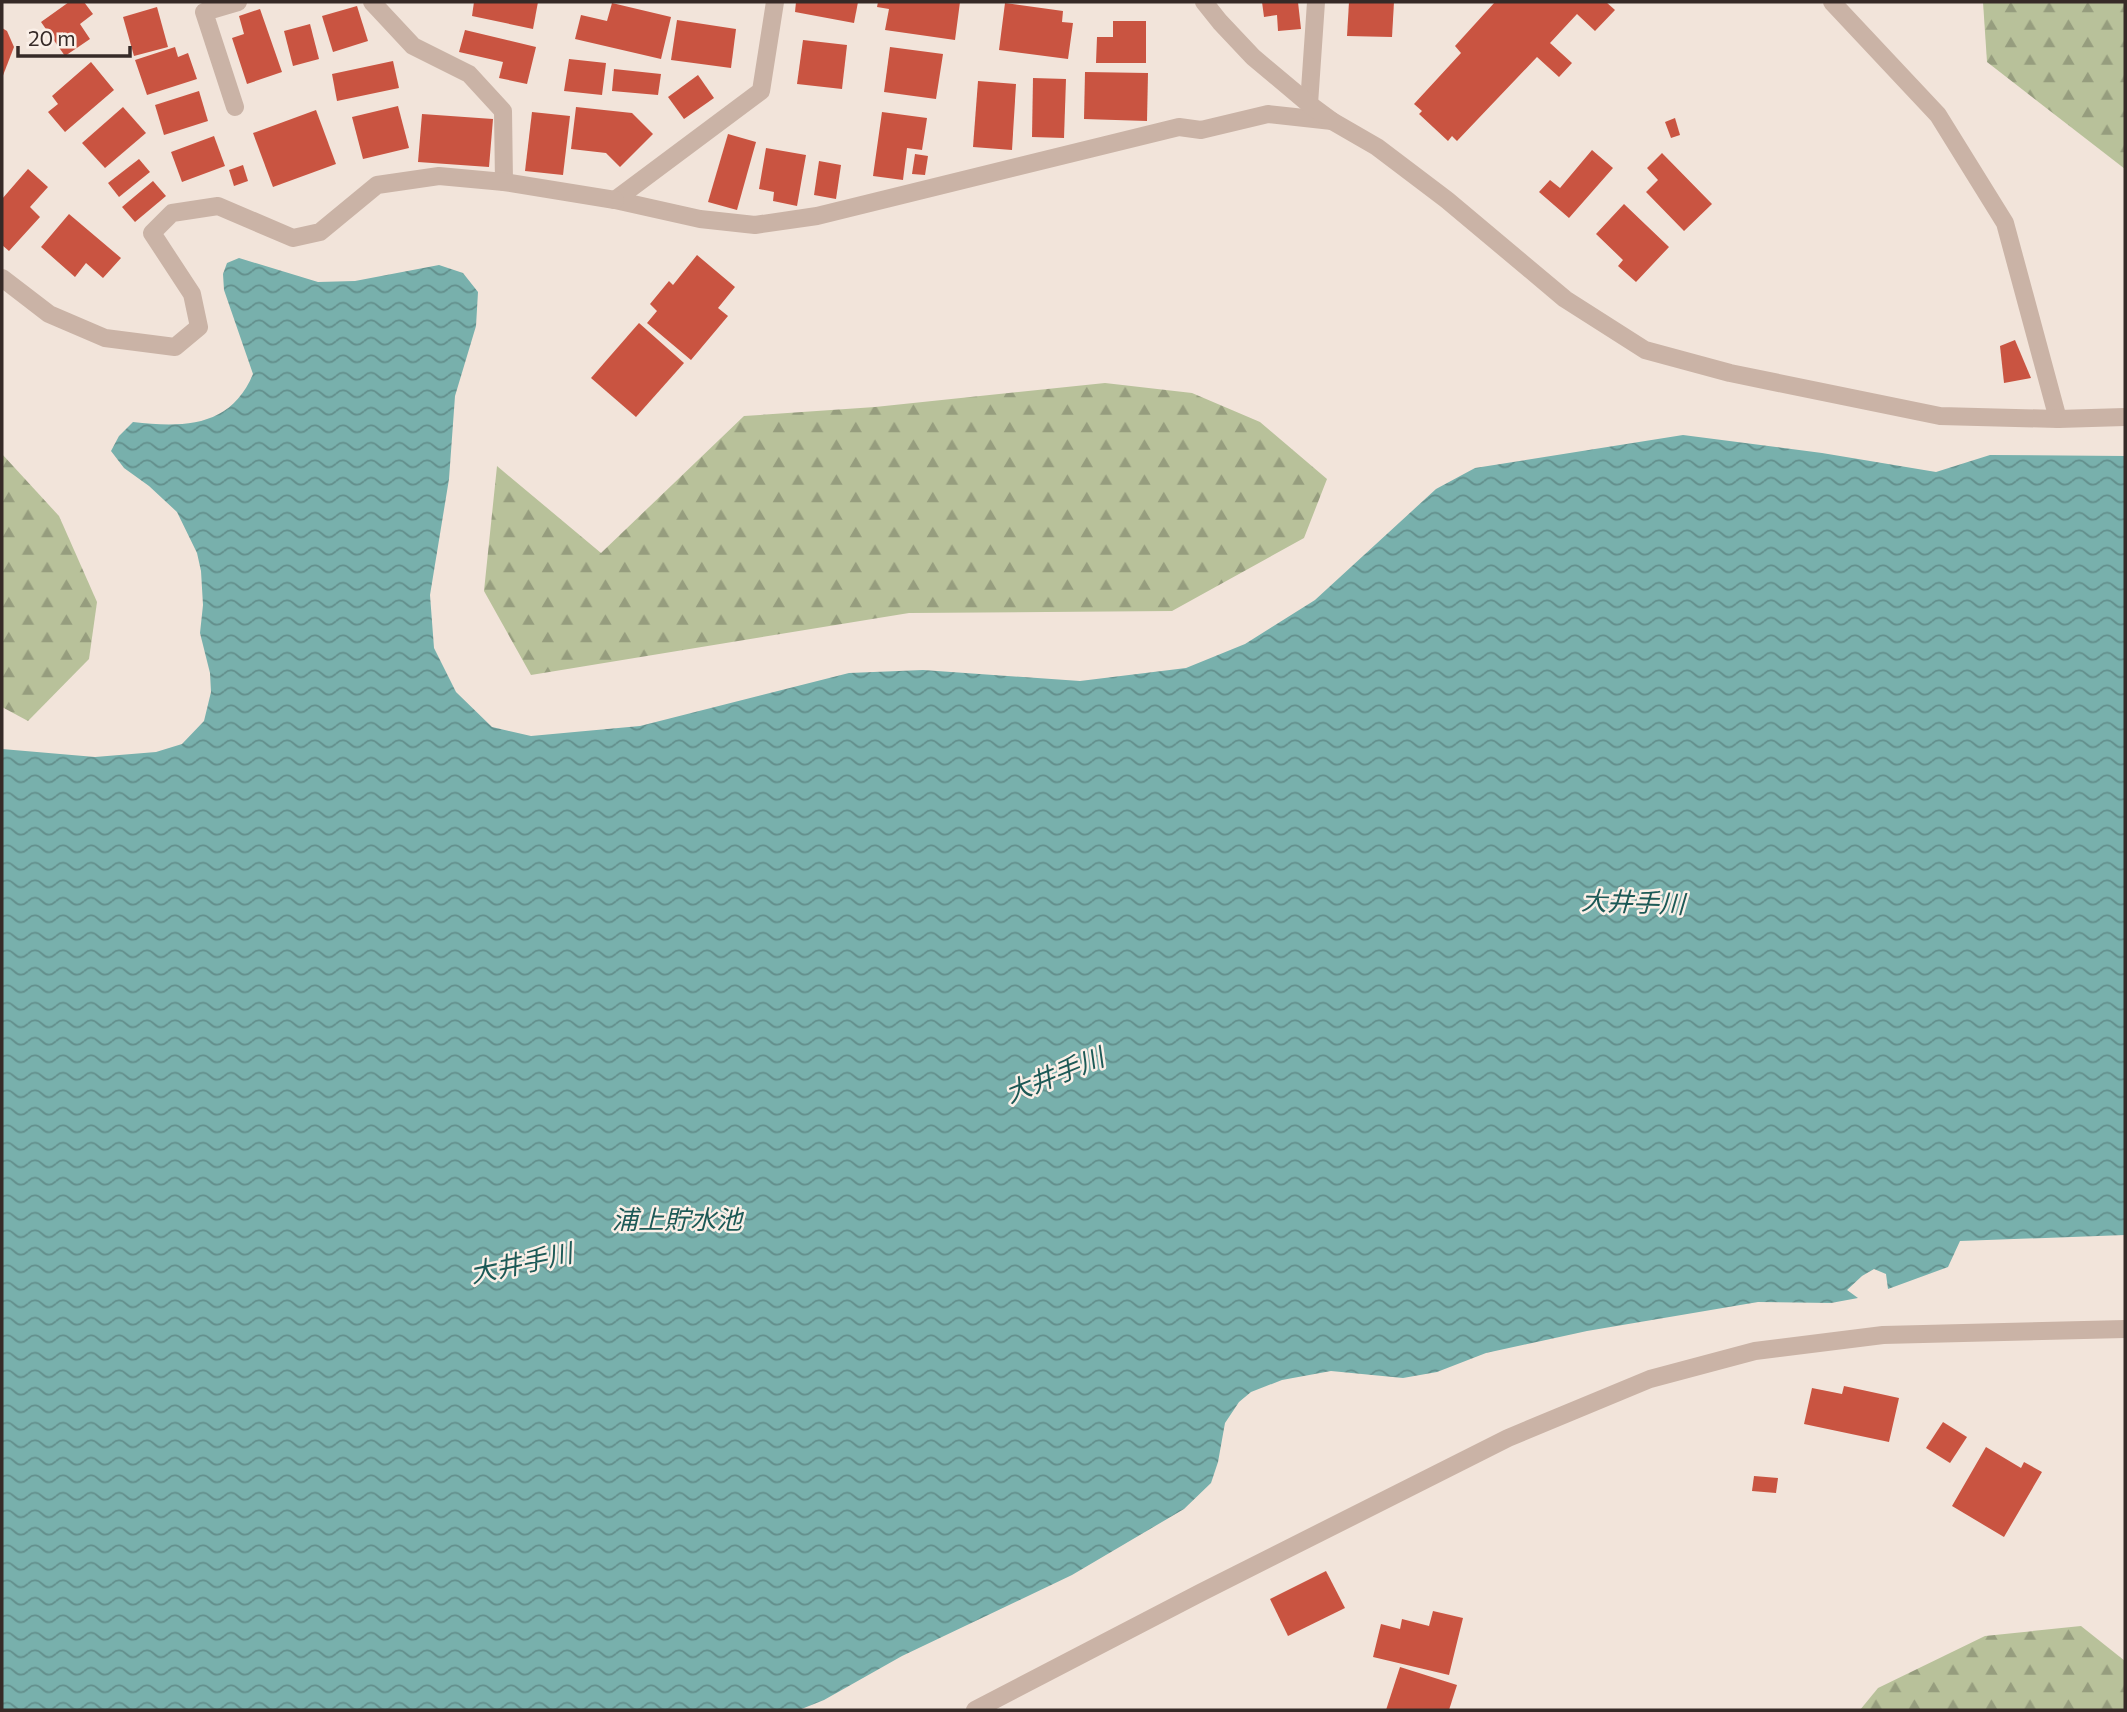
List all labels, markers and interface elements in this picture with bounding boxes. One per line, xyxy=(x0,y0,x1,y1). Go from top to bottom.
scale bar xyxy=(18,14,130,58)
text: 20 m xyxy=(28,25,76,50)
water label: 大井手川 xyxy=(1580,884,1688,918)
water label: 大井手川 xyxy=(1000,1039,1111,1108)
water label: 浦上貯水池 xyxy=(612,1203,745,1234)
water label: 大井手川 xyxy=(467,1235,578,1288)

